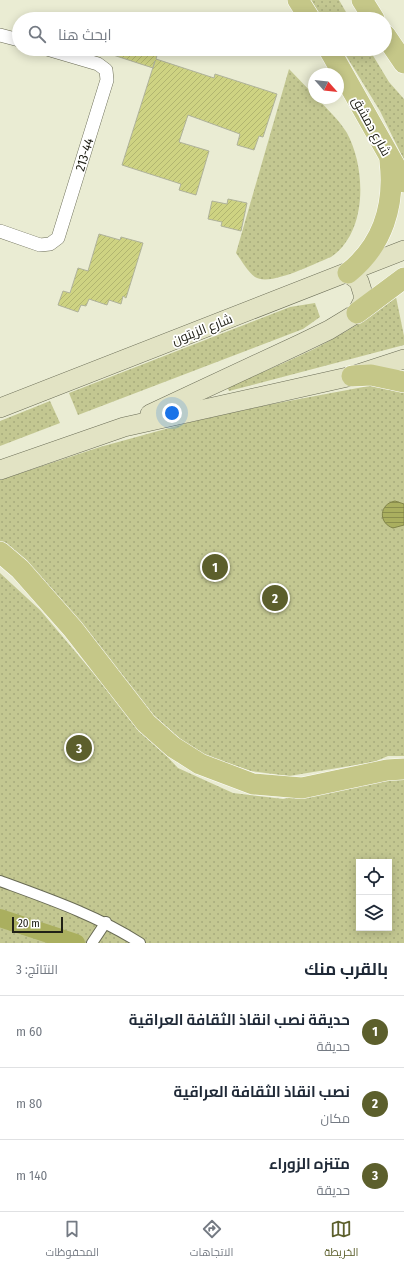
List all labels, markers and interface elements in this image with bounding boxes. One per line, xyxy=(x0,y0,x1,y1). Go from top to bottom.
search box xyxy=(12,12,392,56)
icon: search xyxy=(26,23,48,45)
text: ابحث هنا xyxy=(58,26,112,44)
north arrow xyxy=(308,68,344,104)
street label: شارع دمشق xyxy=(348,94,394,159)
street label: 213-44 xyxy=(72,136,97,173)
street label: شارع الزيتون xyxy=(170,311,235,349)
your location xyxy=(162,403,182,423)
pin: 1 xyxy=(202,552,228,582)
pin: 2 xyxy=(262,583,288,613)
pin: 3 xyxy=(66,733,92,763)
map controls xyxy=(356,859,392,931)
button: locate xyxy=(356,859,392,895)
button: layers xyxy=(356,895,392,931)
scale bar xyxy=(12,915,63,934)
text: 20 m xyxy=(18,917,40,930)
text: بالقرب منك xyxy=(304,959,388,980)
text: النتائج: 3 xyxy=(16,962,58,977)
text: حديقة نصب انقاذ الثقافة العراقية xyxy=(129,1011,350,1029)
text: 60 m xyxy=(16,1024,42,1039)
text: 1 xyxy=(372,1024,378,1039)
text: حديقة xyxy=(317,1039,350,1054)
text: نصب انقاذ الثقافة العراقية xyxy=(174,1083,350,1101)
text: 80 m xyxy=(16,1096,42,1111)
text: 2 xyxy=(372,1096,378,1111)
text: مكان xyxy=(321,1111,350,1126)
text: متنزه الزوراء xyxy=(269,1155,350,1173)
text: 140 m xyxy=(16,1168,47,1183)
text: 3 xyxy=(372,1168,378,1183)
text: حديقة xyxy=(317,1183,350,1198)
tab: المحفوظات xyxy=(45,1218,99,1262)
tab: الاتجاهات xyxy=(190,1218,233,1262)
tab: الخريطة xyxy=(324,1218,359,1262)

